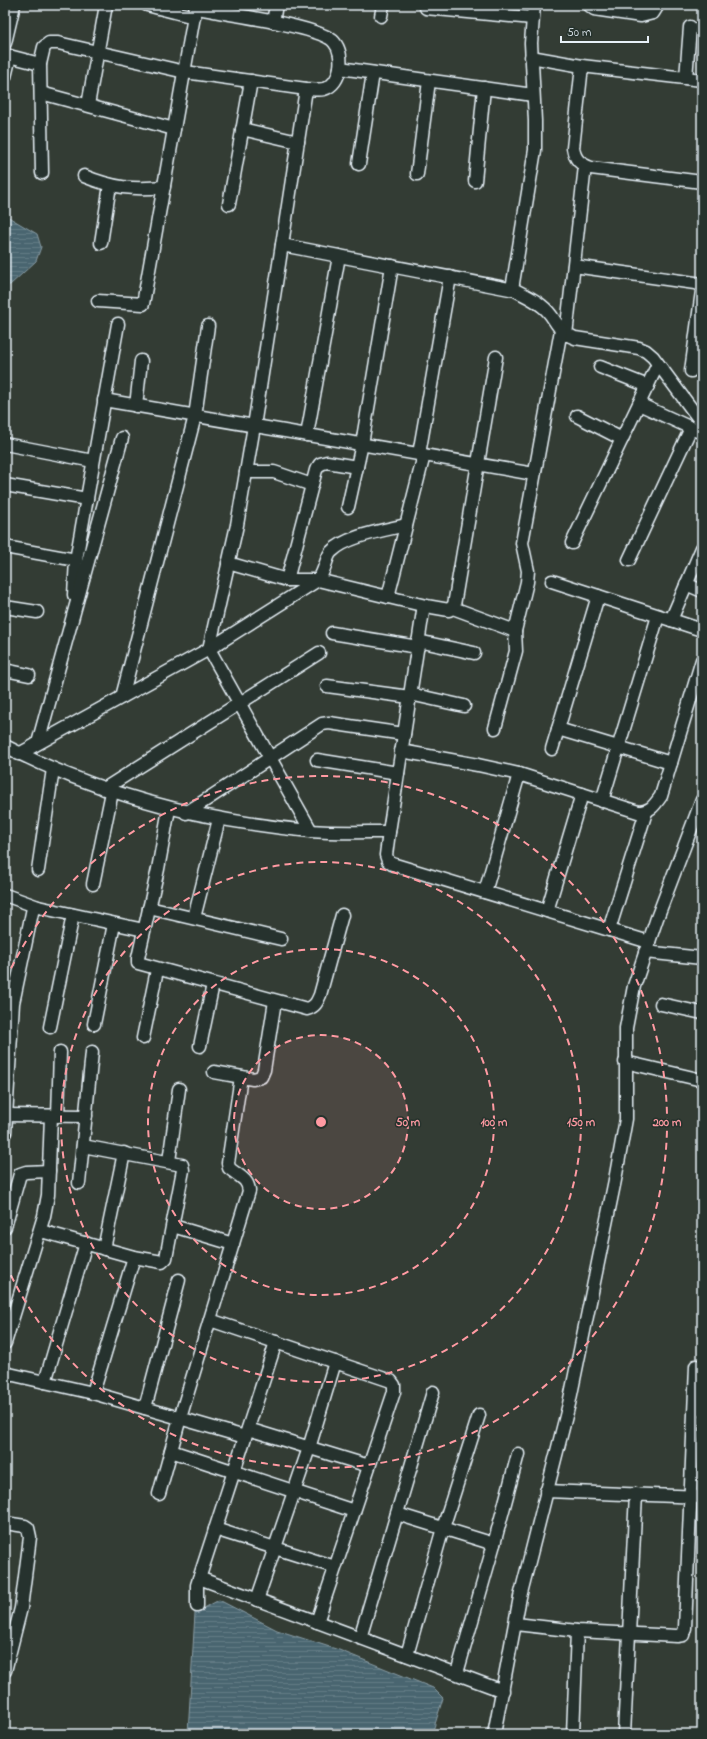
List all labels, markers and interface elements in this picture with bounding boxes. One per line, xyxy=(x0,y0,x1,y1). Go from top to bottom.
scale bar xyxy=(561,18,648,44)
text: 50 m xyxy=(567,24,591,42)
text: 50 m xyxy=(396,1114,421,1132)
text: 100 m xyxy=(481,1114,508,1132)
text: 150 m xyxy=(567,1114,596,1132)
text: 200 m xyxy=(652,1114,682,1132)
centre of rings xyxy=(314,1115,328,1129)

